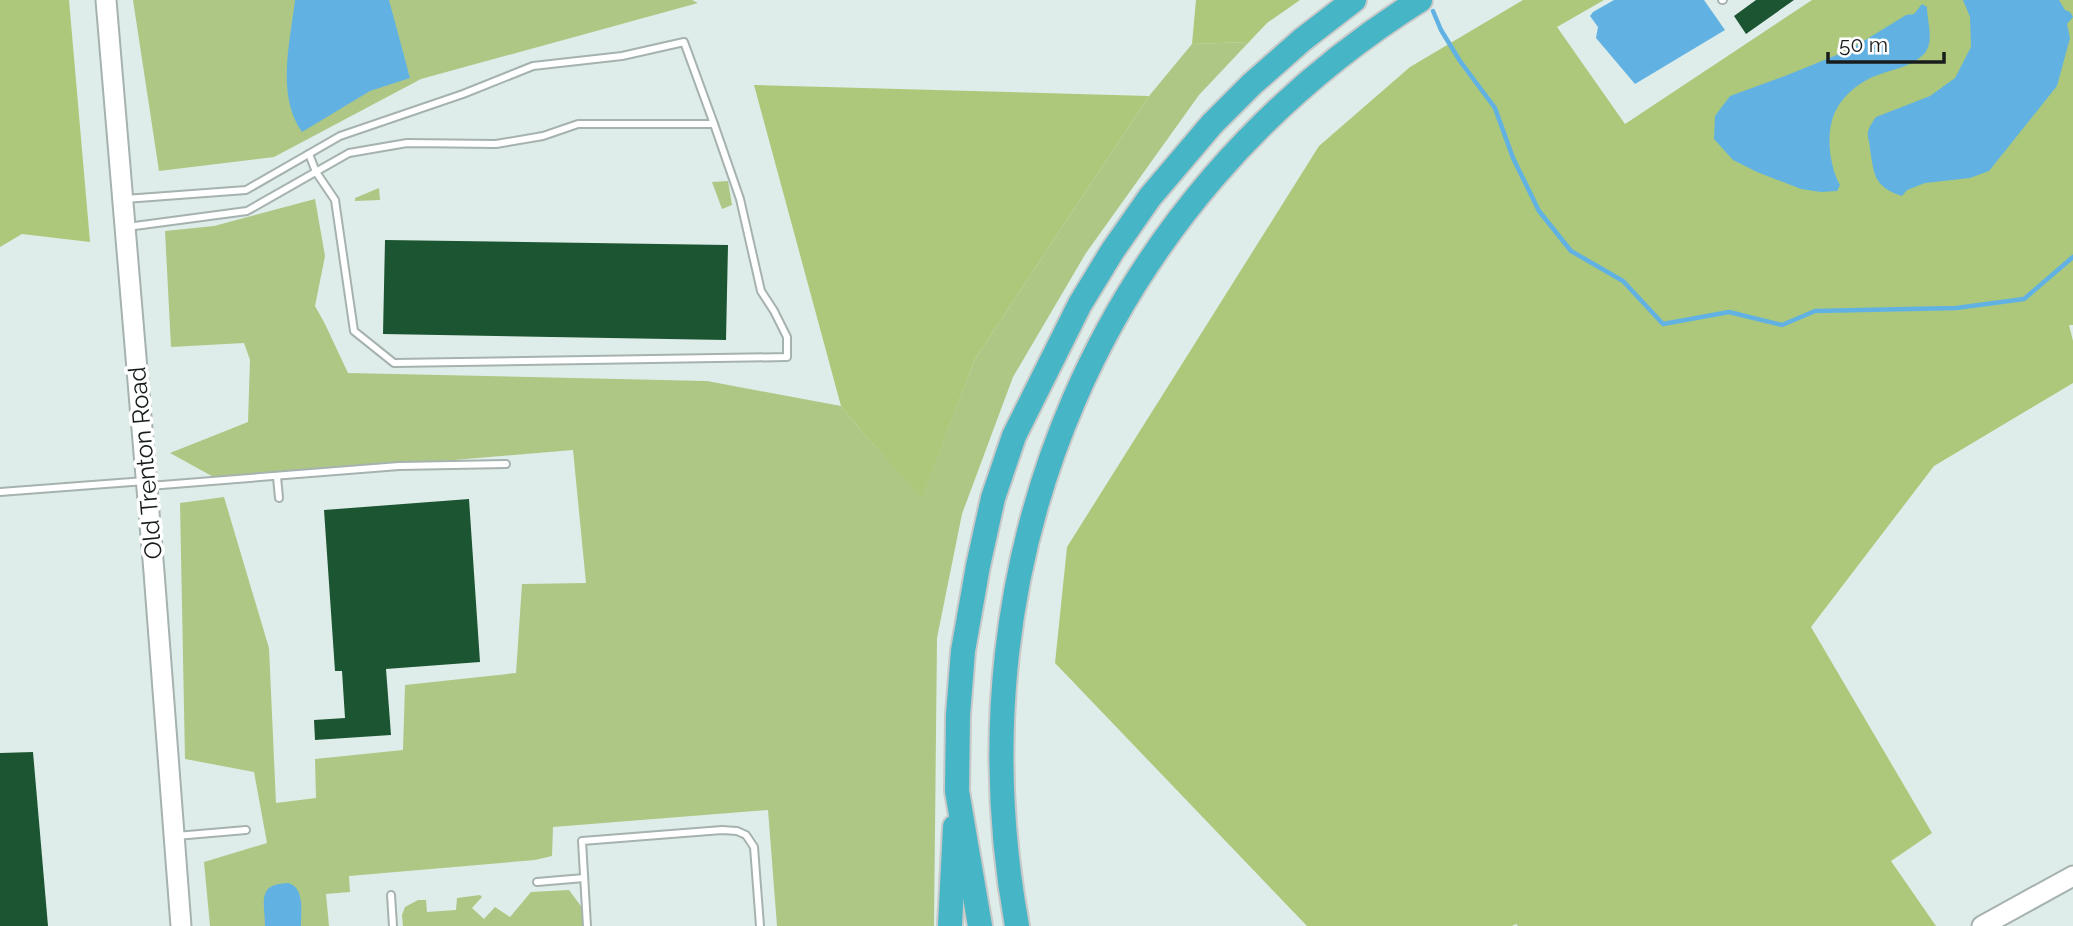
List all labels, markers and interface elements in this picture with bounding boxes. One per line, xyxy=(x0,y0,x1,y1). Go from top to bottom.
scale bar xyxy=(1828,21,1944,65)
text: 50 m xyxy=(1839,32,1888,57)
street label: Old Trenton Road xyxy=(122,366,168,560)

